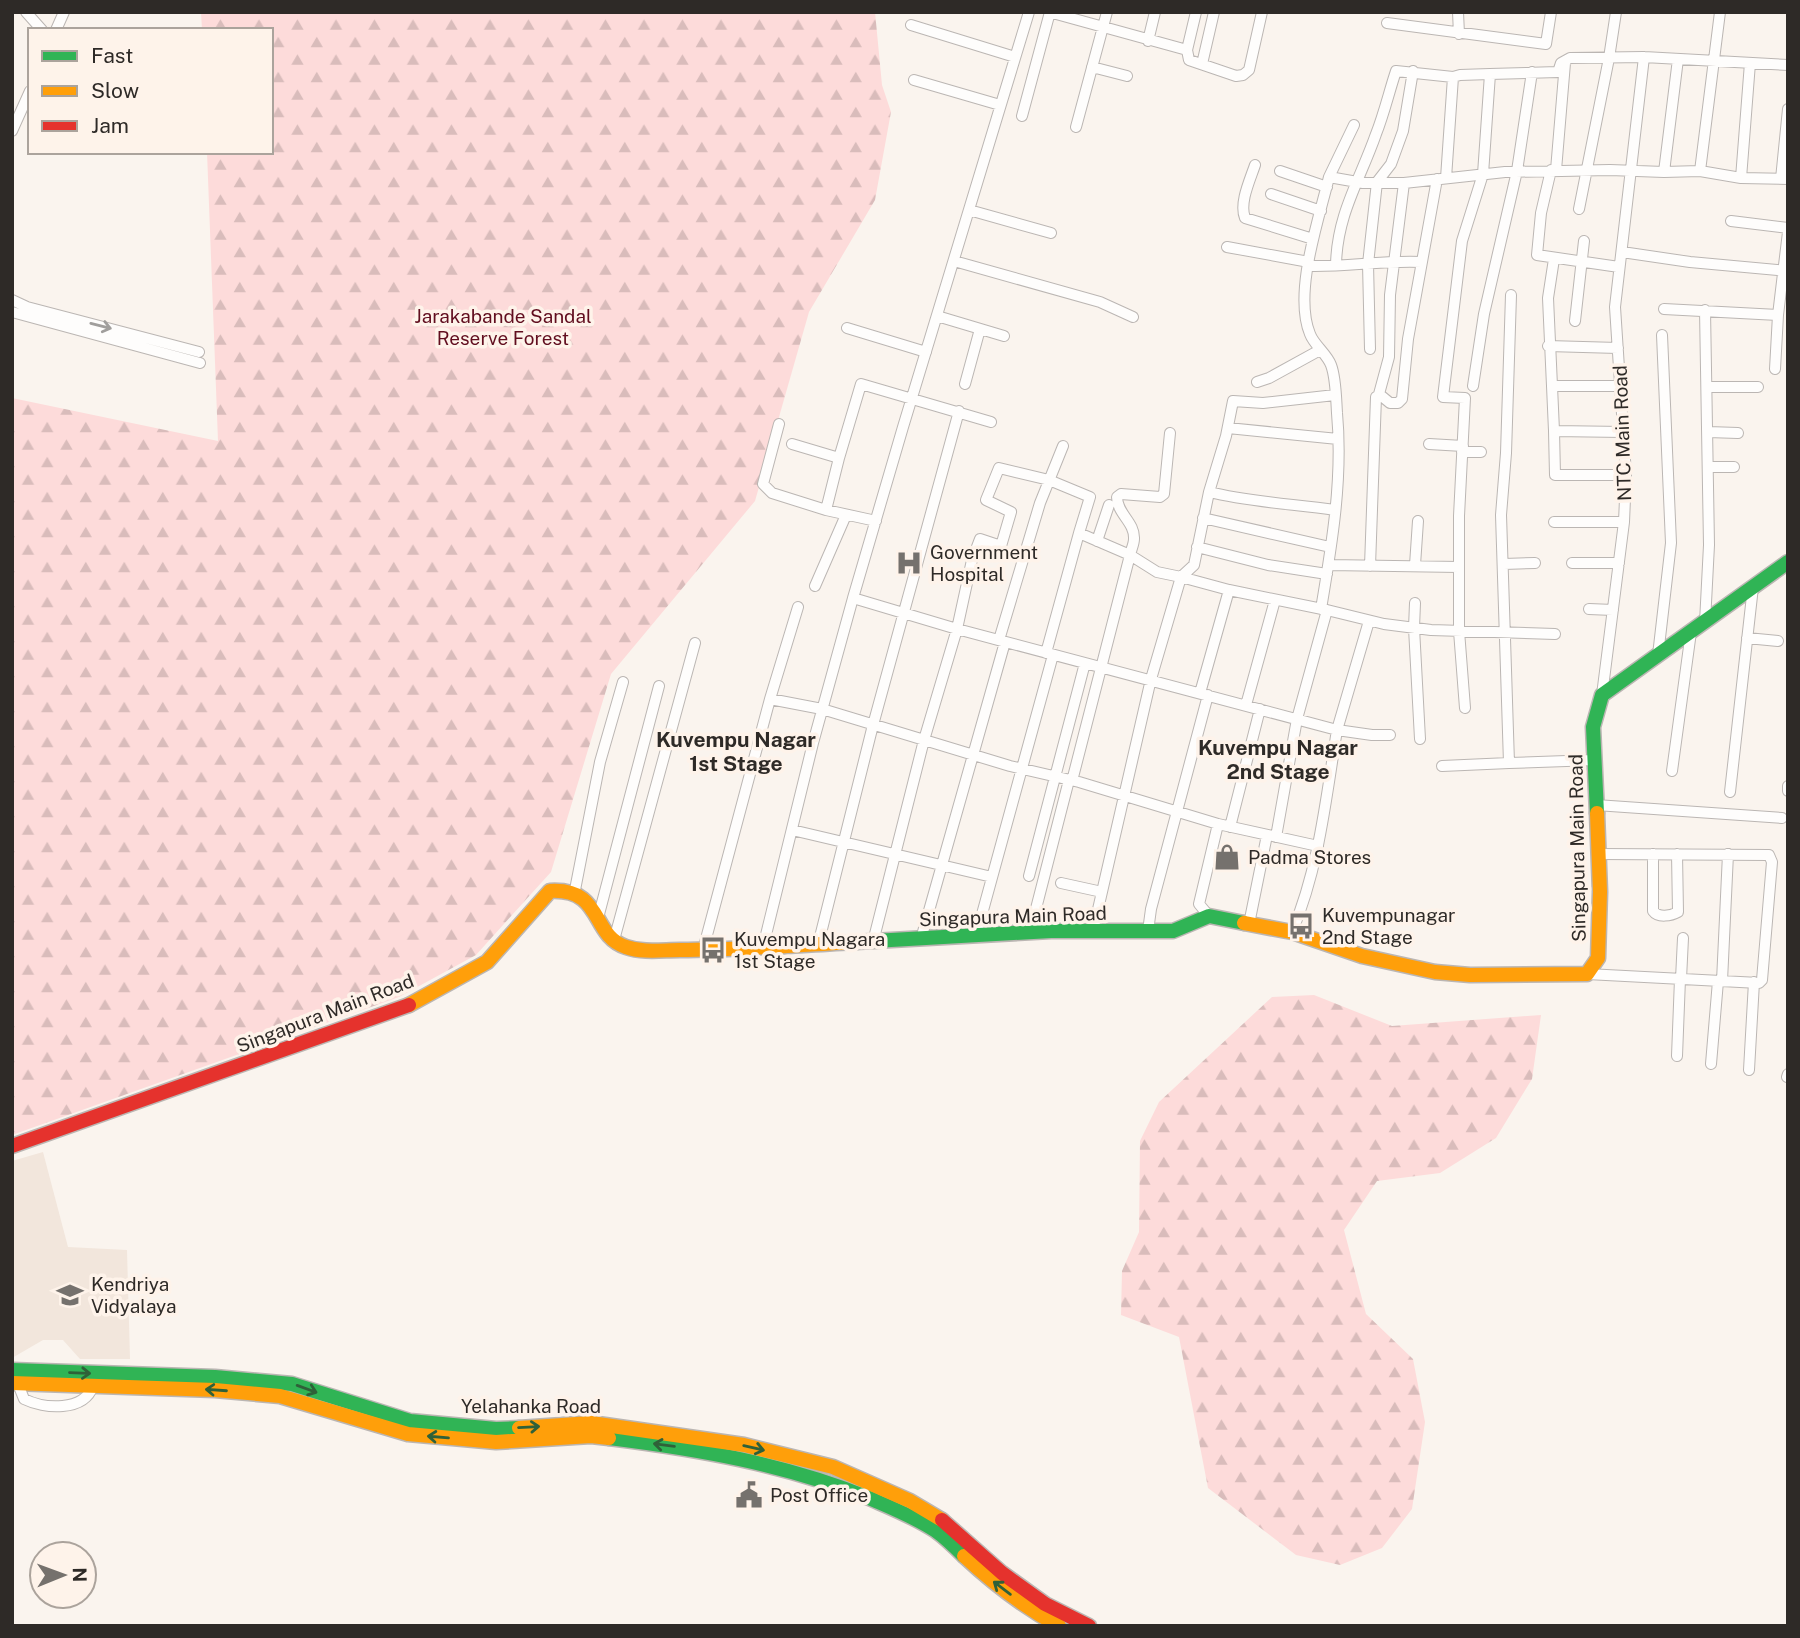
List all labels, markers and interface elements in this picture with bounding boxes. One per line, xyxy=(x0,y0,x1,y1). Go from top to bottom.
legend xyxy=(28,28,273,154)
text: Fast xyxy=(91,43,133,68)
text: Slow xyxy=(91,78,139,103)
text: Jam xyxy=(91,113,129,138)
park label: Jarakabande Sandal Reserve Forest xyxy=(414,305,592,349)
one-way arrow xyxy=(89,320,111,333)
street label: NTC Main Road xyxy=(1609,365,1635,501)
place label: Government Hospital xyxy=(930,541,1038,585)
hospital icon: Government Hospital xyxy=(894,548,924,578)
district label: Kuvempu Nagar 1st Stage xyxy=(656,727,816,776)
district label: Kuvempu Nagar 2nd Stage xyxy=(1198,735,1358,784)
street label: Singapura Main Road xyxy=(1564,754,1590,942)
shop icon: Padma Stores xyxy=(1212,842,1242,872)
place label: Padma Stores xyxy=(1248,846,1371,868)
street label: Singapura Main Road xyxy=(919,902,1107,930)
place label: Kuvempunagar 2nd Stage xyxy=(1322,904,1455,948)
bus stop icon: Kuvempunagar 2nd Stage xyxy=(1286,911,1316,941)
place label: Kuvempu Nagara 1st Stage xyxy=(734,928,885,972)
bus stop icon: Kuvempu Nagara 1st Stage xyxy=(698,935,728,965)
street label: Singapura Main Road xyxy=(233,969,417,1057)
place label: Kendriya Vidyalaya xyxy=(91,1273,177,1317)
school or university icon: Kendriya Vidyalaya xyxy=(55,1280,85,1310)
one-way arrow xyxy=(69,1366,92,1379)
one-way arrow xyxy=(205,1383,228,1396)
one-way arrow xyxy=(295,1384,317,1396)
street label: Yelahanka Road xyxy=(461,1395,601,1417)
one-way arrow xyxy=(517,1420,540,1433)
one-way arrow xyxy=(427,1430,450,1443)
one-way arrow xyxy=(653,1439,676,1452)
one-way arrow xyxy=(742,1441,765,1455)
public building icon: Post Office xyxy=(734,1480,764,1510)
place label: Post Office xyxy=(770,1484,868,1506)
north arrow xyxy=(28,1540,98,1610)
text: N xyxy=(69,1567,91,1582)
one-way arrow xyxy=(993,1581,1012,1596)

